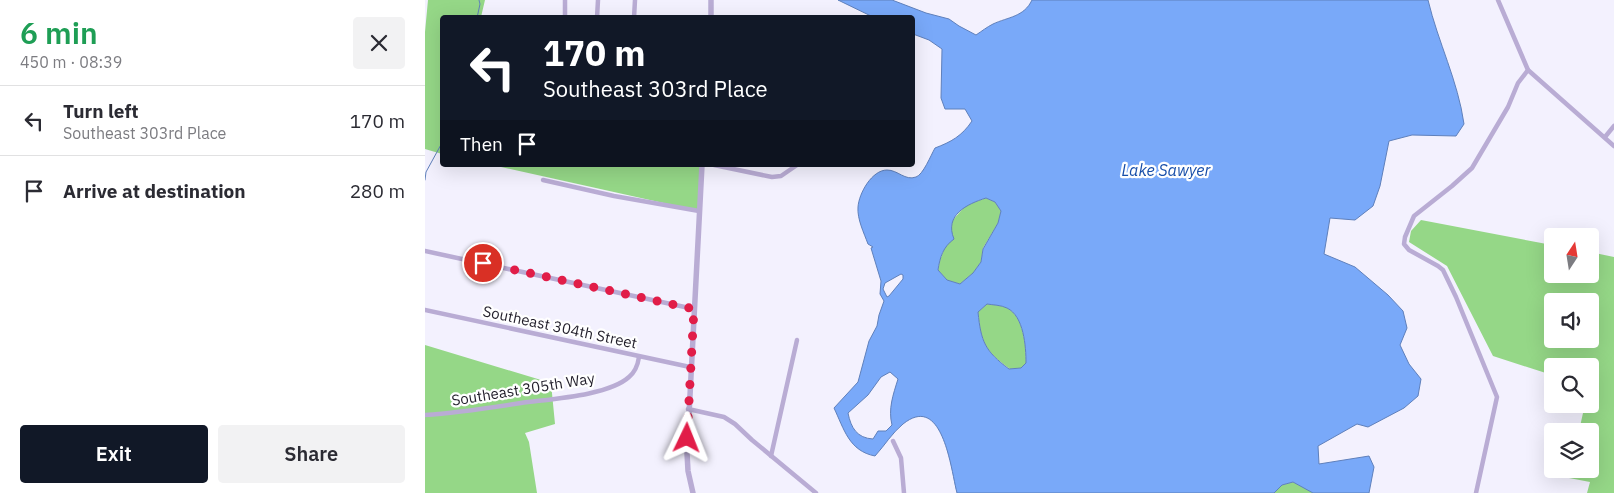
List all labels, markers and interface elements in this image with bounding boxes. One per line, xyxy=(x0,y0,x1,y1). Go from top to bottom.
text: 6 min xyxy=(20,13,98,52)
button: close xyxy=(353,17,405,69)
text: 170 m xyxy=(543,30,646,76)
icon: left xyxy=(460,35,525,100)
text: 450 m · 08:39 xyxy=(20,52,122,72)
text: Southeast 303rd Place xyxy=(543,74,768,103)
text: Turn left xyxy=(63,99,139,123)
icon: left xyxy=(20,107,48,135)
text: 170 m xyxy=(350,109,405,133)
text: Southeast 303rd Place xyxy=(63,123,226,143)
icon: arrive xyxy=(513,130,541,158)
text: Then xyxy=(460,132,503,156)
water label: Lake Sawyer xyxy=(1122,160,1212,180)
icon: arrive xyxy=(20,177,48,205)
text: Arrive at destination xyxy=(63,179,246,203)
text: 280 m xyxy=(350,179,405,203)
north arrow xyxy=(1544,228,1599,282)
map controls xyxy=(1544,228,1599,478)
pin xyxy=(462,242,504,284)
icon: arrive xyxy=(469,249,497,277)
button: sound xyxy=(1544,293,1599,348)
street label: Southeast 304th Street xyxy=(481,301,639,353)
button: search xyxy=(1544,358,1599,413)
street label: Southeast 305th Way xyxy=(450,368,596,410)
position arrow xyxy=(660,411,712,463)
button: layers xyxy=(1544,423,1599,478)
button: Exit xyxy=(20,425,208,483)
button: Share xyxy=(218,425,405,483)

